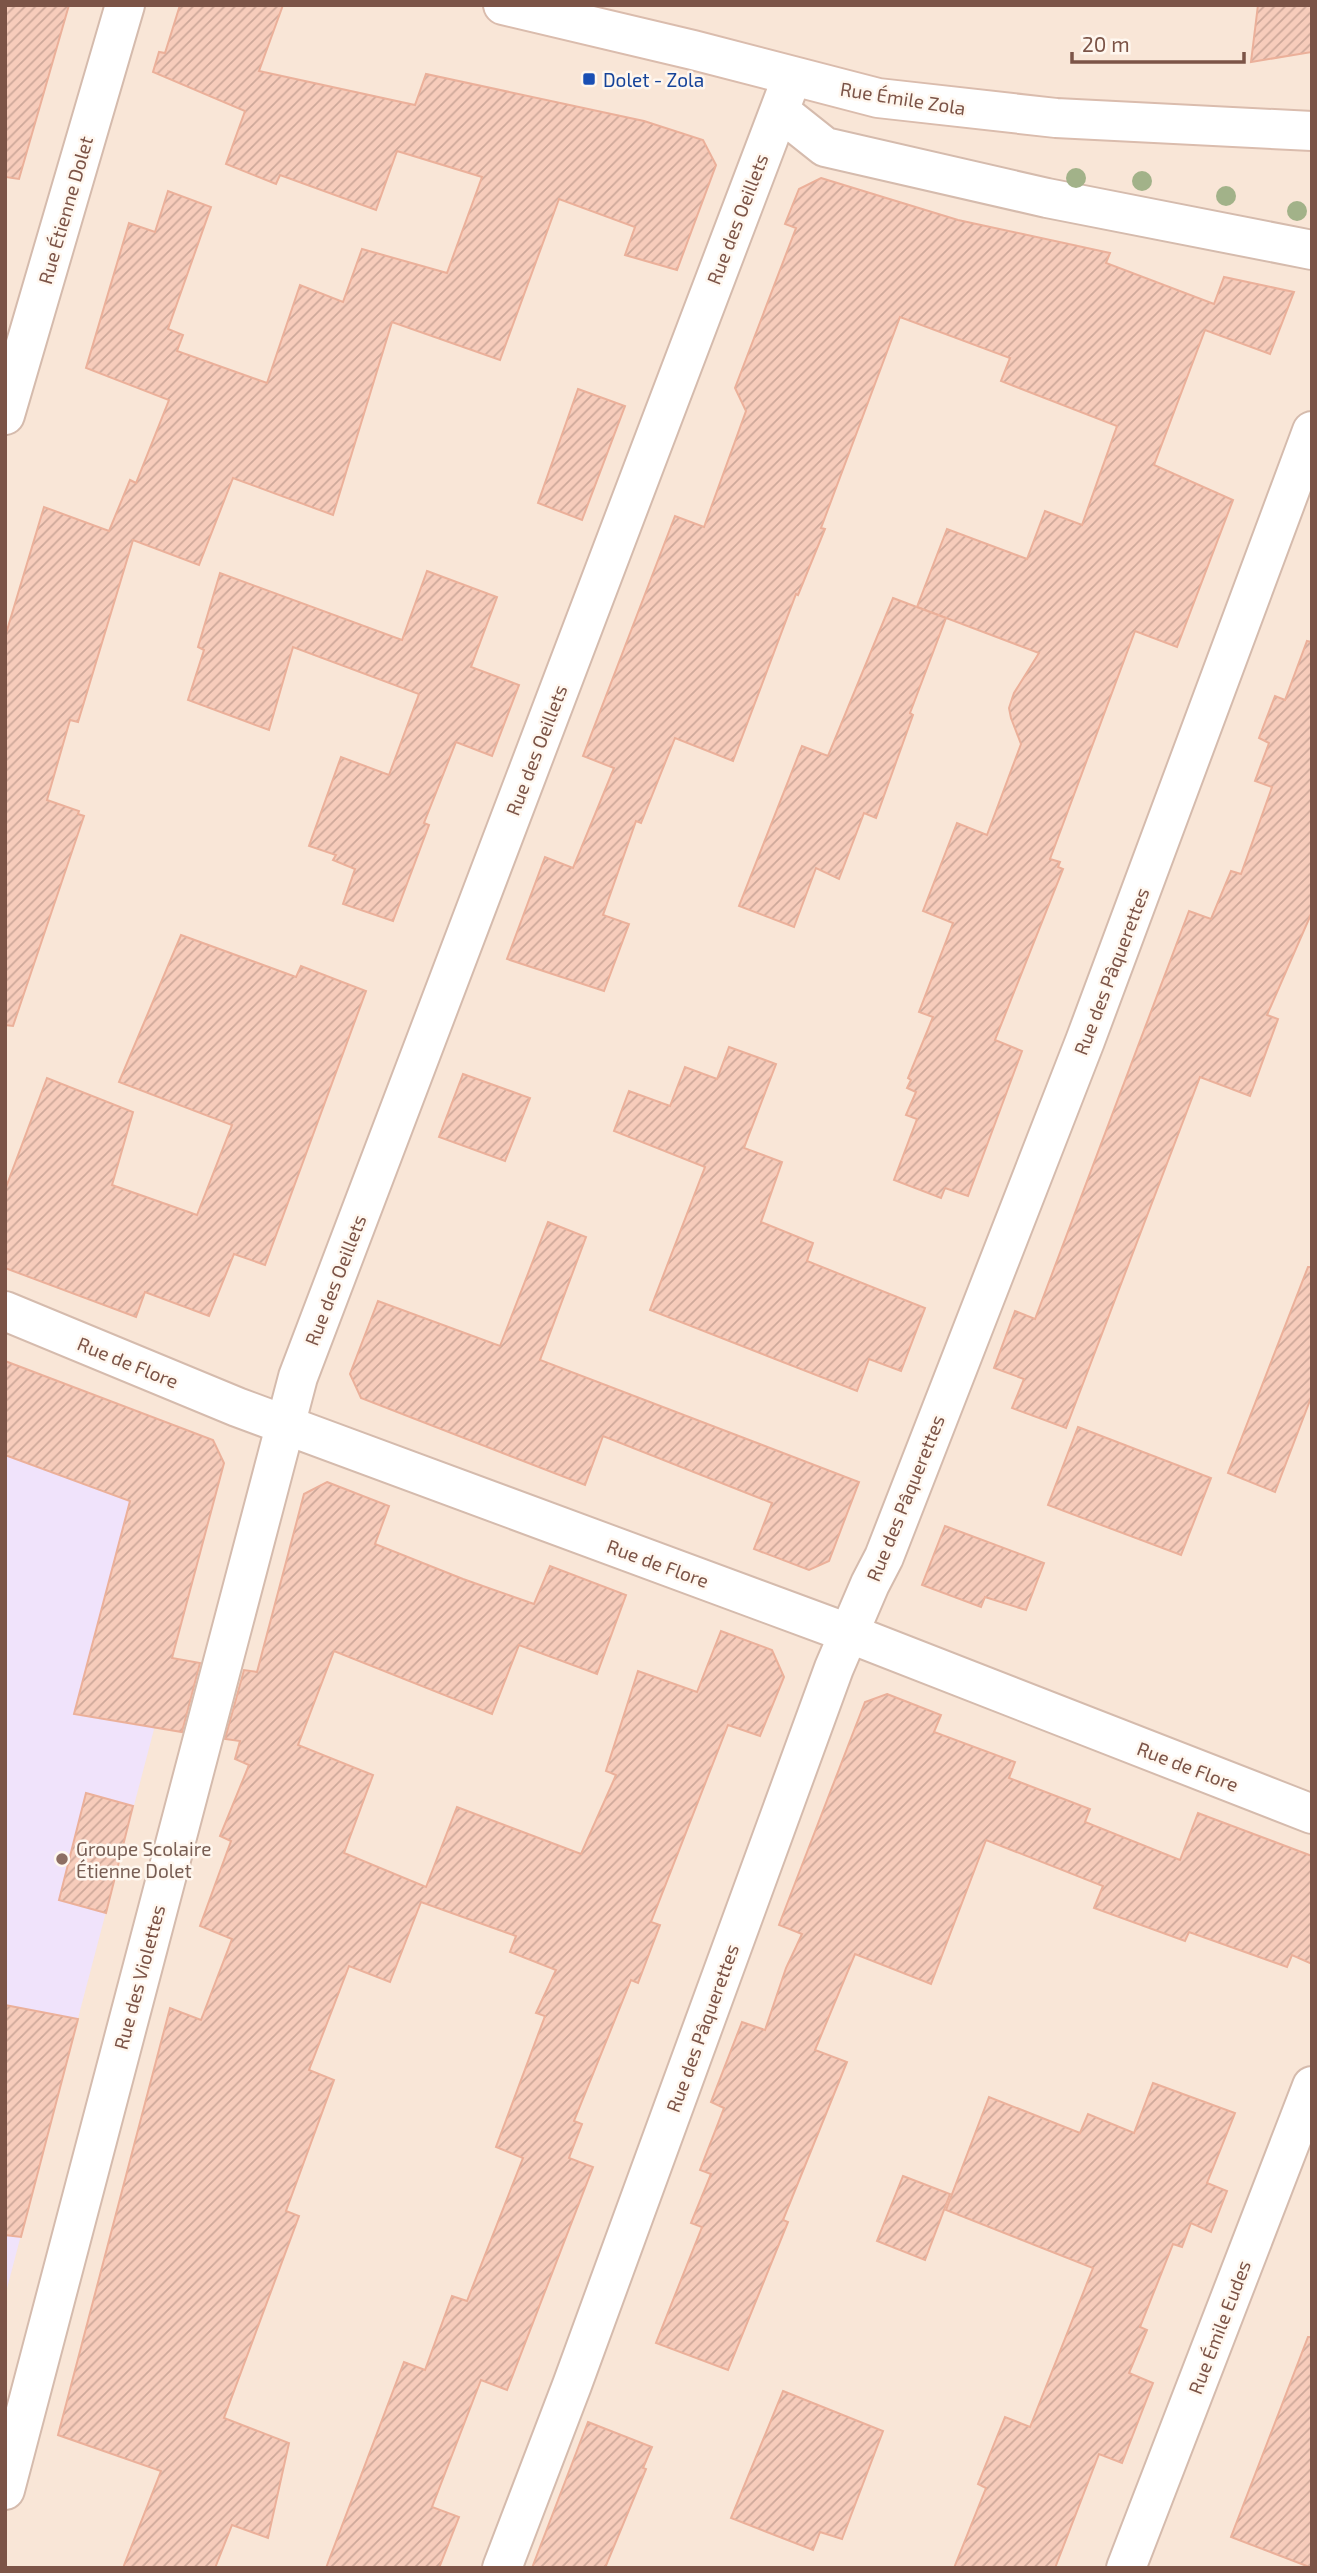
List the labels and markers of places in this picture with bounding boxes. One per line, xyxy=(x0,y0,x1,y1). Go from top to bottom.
place label: Dolet - Zola xyxy=(603,68,704,91)
marker: Dolet - Zola xyxy=(581,71,597,87)
place label: Groupe Scolaire Étienne Dolet xyxy=(76,1837,211,1882)
marker: Groupe Scolaire Étienne Dolet xyxy=(54,1851,70,1867)

